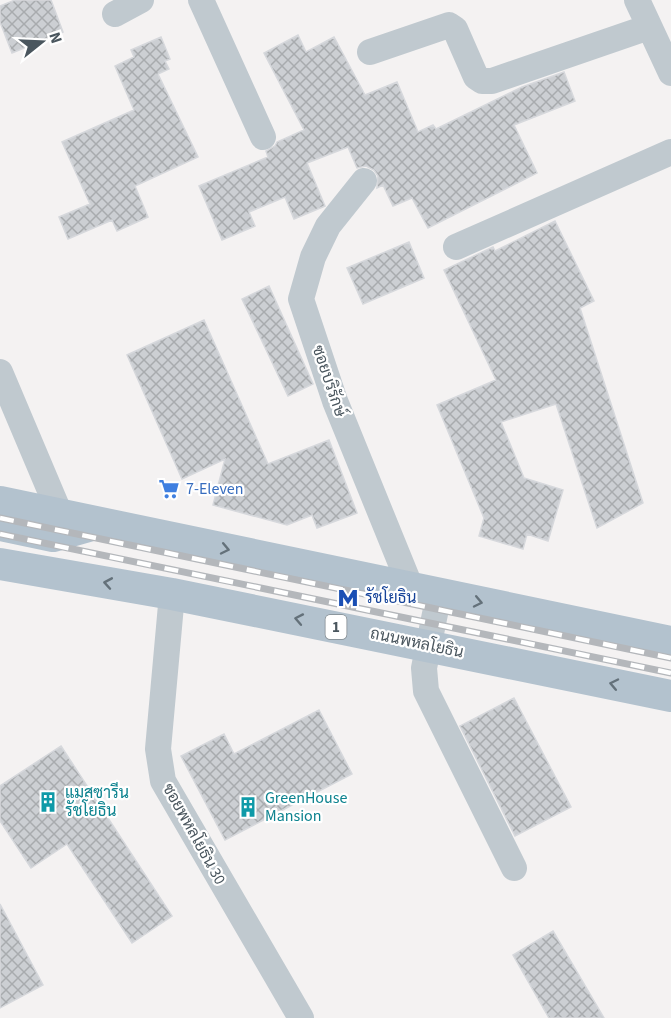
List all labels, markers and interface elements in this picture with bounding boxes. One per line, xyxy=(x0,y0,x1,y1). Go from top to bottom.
north arrow xyxy=(12,12,72,72)
text: N xyxy=(43,29,67,46)
street label: ซอยบริรักษ์ xyxy=(307,342,353,420)
supermarket icon: 7-Eleven xyxy=(157,477,181,501)
place label: 7-Eleven xyxy=(186,478,244,500)
one-way arrow xyxy=(220,542,230,555)
one-way arrow xyxy=(103,577,113,590)
metro station icon: รัชโยธิน xyxy=(336,586,360,610)
place label: รัชโยธิน xyxy=(365,586,417,609)
one-way arrow xyxy=(473,595,483,608)
one-way arrow xyxy=(295,613,305,626)
road number: 1 xyxy=(326,615,346,639)
street label: ถนนพหลโยธิน xyxy=(368,621,466,664)
one-way arrow xyxy=(609,678,619,691)
street label: ซอยพหลโยธิน 30 xyxy=(157,779,232,889)
place label: แมสซารีน รัชโยธิน xyxy=(65,781,129,822)
place label: GreenHouse Mansion xyxy=(265,787,347,827)
building icon: แมสซารีน รัชโยธิน xyxy=(36,790,60,814)
building icon: GreenHouse Mansion xyxy=(236,795,260,819)

